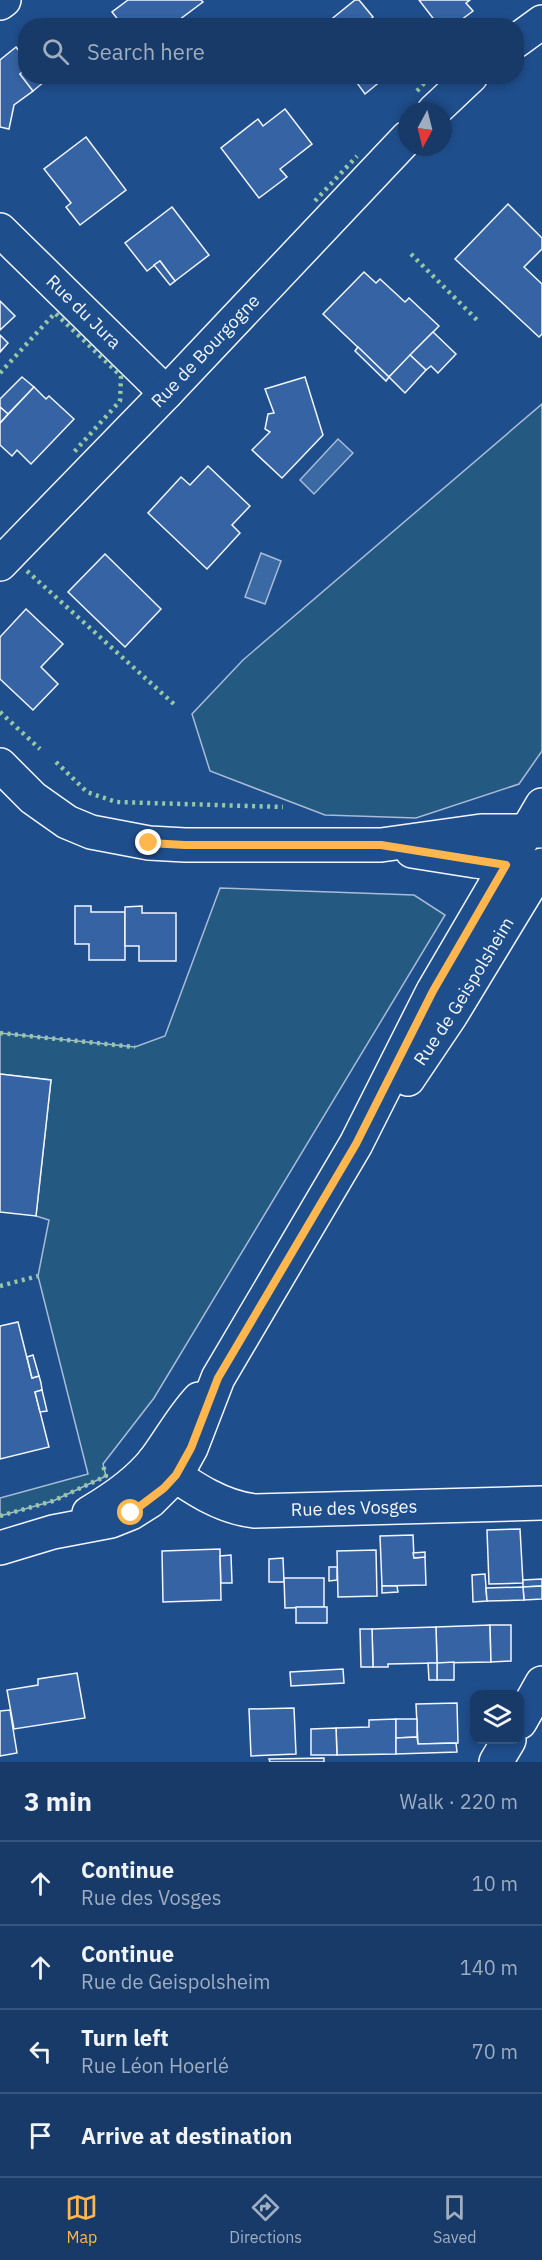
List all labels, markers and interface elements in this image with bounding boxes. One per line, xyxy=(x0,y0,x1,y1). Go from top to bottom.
search box xyxy=(18,18,524,84)
icon: search xyxy=(39,35,72,68)
text: Search here xyxy=(87,37,205,66)
north arrow xyxy=(398,102,452,156)
street label: Rue du Jura xyxy=(41,270,127,354)
street label: Rue de Bourgogne xyxy=(146,289,264,412)
route end xyxy=(135,829,161,855)
street label: Rue de Geispolsheim xyxy=(408,913,519,1070)
street label: Rue des Vosges xyxy=(290,1494,418,1521)
route start xyxy=(117,1499,143,1525)
map controls xyxy=(470,1690,524,1744)
button: layers xyxy=(470,1690,524,1744)
text: 3 min xyxy=(24,1784,92,1818)
text: Walk · 220 m xyxy=(400,1788,518,1815)
text: Continue xyxy=(81,1855,174,1884)
icon: ahead xyxy=(24,1867,57,1900)
text: 10 m xyxy=(472,1870,518,1897)
text: Rue des Vosges xyxy=(81,1884,221,1911)
text: Continue xyxy=(81,1939,174,1968)
icon: ahead xyxy=(24,1951,57,1984)
text: 140 m xyxy=(460,1954,518,1981)
text: Rue de Geispolsheim xyxy=(81,1968,271,1995)
text: Turn left xyxy=(81,2023,169,2052)
icon: left xyxy=(24,2035,57,2068)
text: 70 m xyxy=(472,2038,518,2065)
text: Rue Léon Hoerlé xyxy=(81,2052,229,2079)
icon: arrive xyxy=(24,2119,57,2152)
text: Arrive at destination xyxy=(81,2121,292,2150)
tab: Map xyxy=(65,2191,98,2247)
tab: Directions xyxy=(229,2191,302,2247)
tab: Saved xyxy=(433,2191,477,2247)

